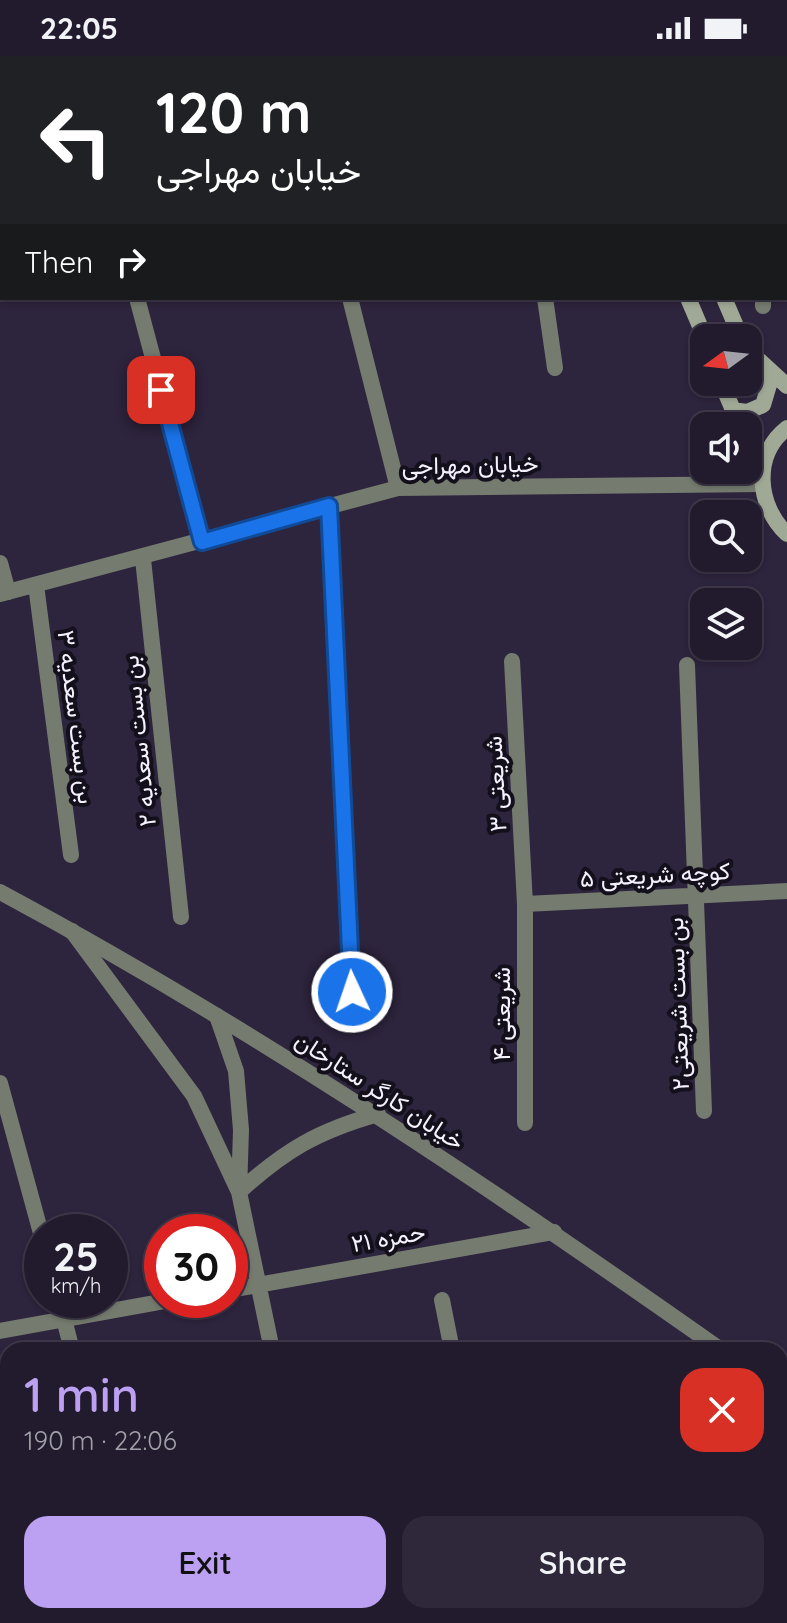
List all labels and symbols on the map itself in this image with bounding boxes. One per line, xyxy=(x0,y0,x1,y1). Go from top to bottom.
north arrow xyxy=(690,324,762,396)
pin xyxy=(127,356,195,424)
street label: خیابان مهراجی xyxy=(401,448,539,481)
street label: بن بست سعدیه ۳ xyxy=(51,628,103,806)
street label: بن بست سعدیه ۲ xyxy=(114,654,162,828)
street label: شریعتی ۳ xyxy=(478,735,513,833)
street label: ۵ کوچه شریعتی xyxy=(579,855,731,895)
street label: بن بست شریعتی۲ xyxy=(659,917,696,1091)
position arrow xyxy=(310,950,394,1034)
street label: شریعتی ۴ xyxy=(486,967,517,1061)
street label: خیابان کارگر ستارخان xyxy=(289,1024,470,1157)
speed limit sign: 30 xyxy=(144,1214,248,1318)
street label: حمزه ۲۱ xyxy=(349,1216,427,1259)

